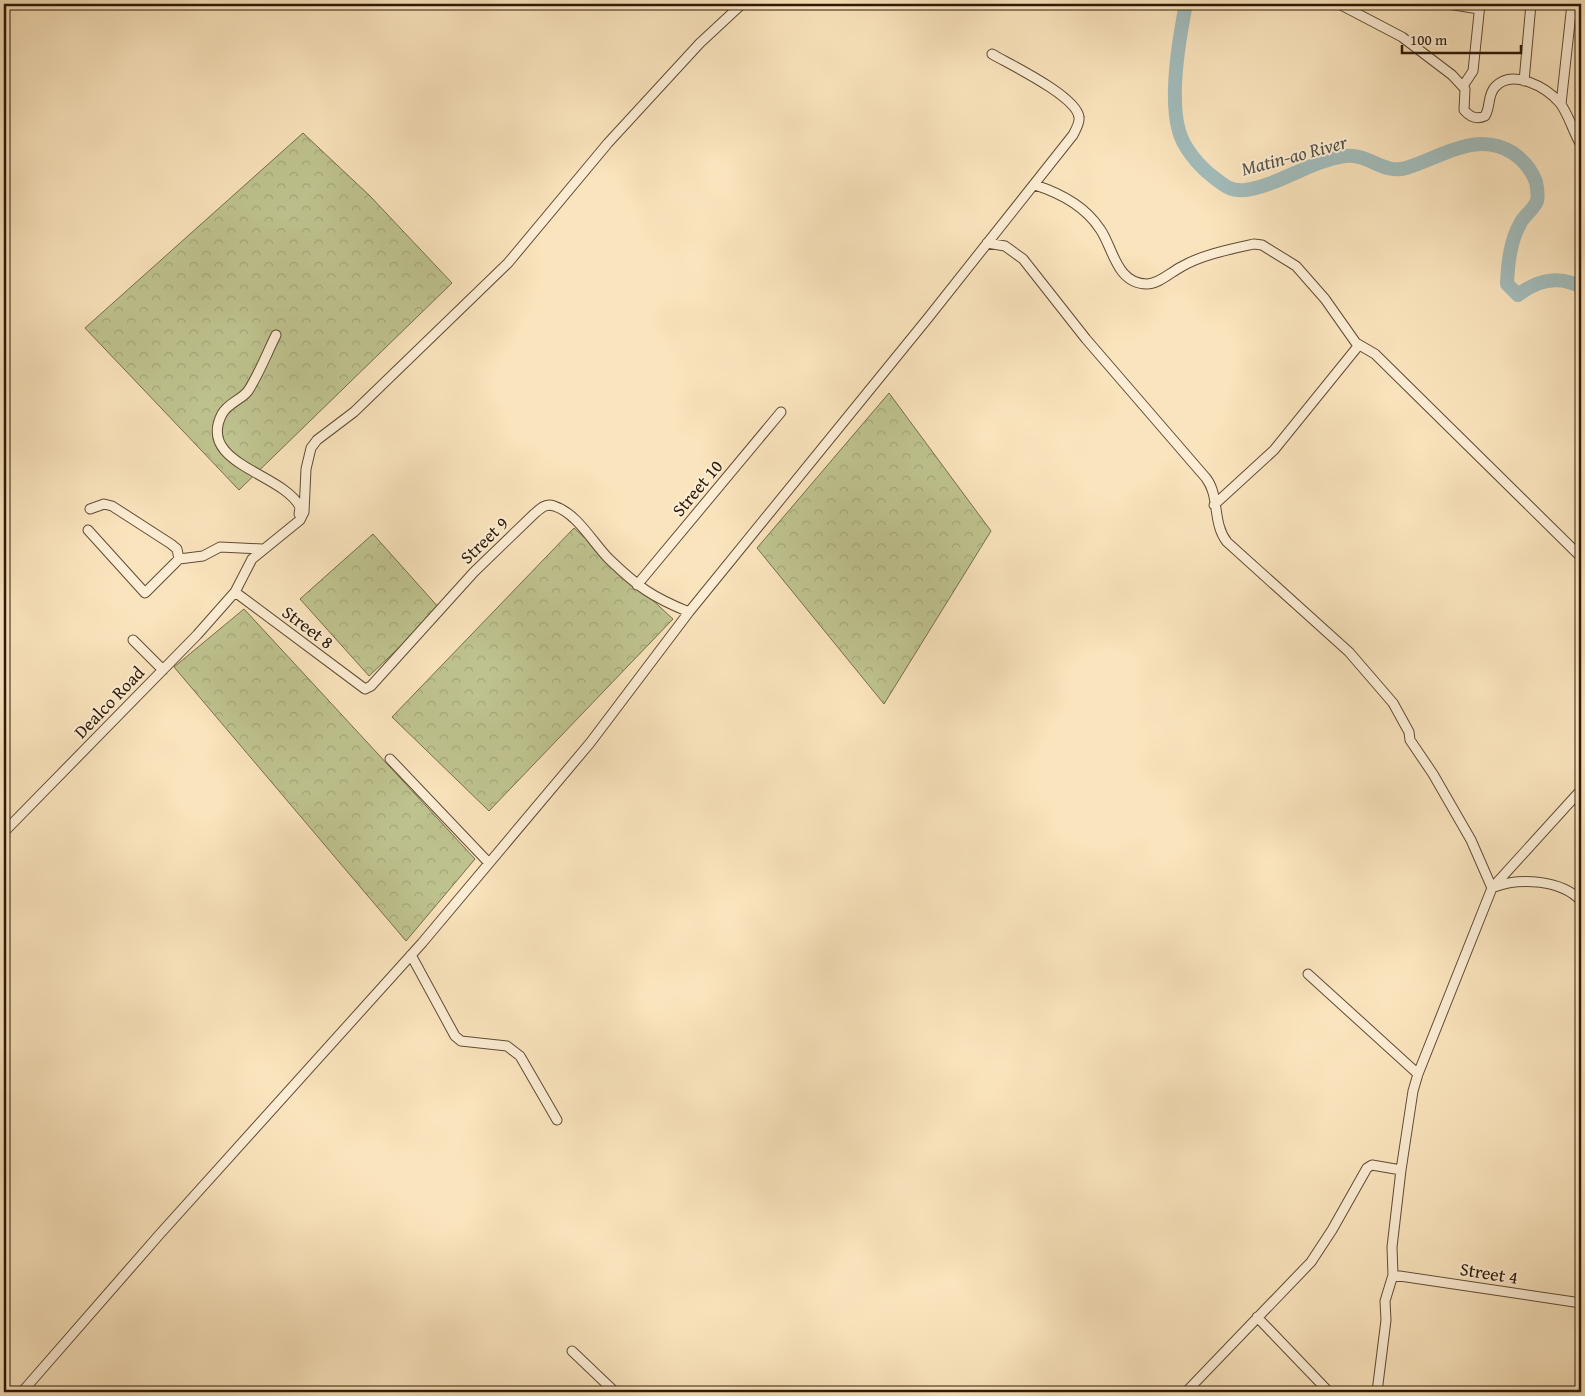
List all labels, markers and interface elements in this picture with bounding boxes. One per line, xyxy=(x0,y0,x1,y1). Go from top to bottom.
scale bar xyxy=(1402,22,1521,54)
text: 100 m xyxy=(1410,29,1448,50)
water label: Matin-ao River xyxy=(1238,127,1351,183)
street label: Street 10 xyxy=(665,453,729,522)
street label: Street 9 xyxy=(454,510,514,570)
street label: Street 8 xyxy=(277,599,339,655)
street label: Dealco Road xyxy=(67,659,151,744)
street label: Street 4 xyxy=(1458,1255,1520,1291)

